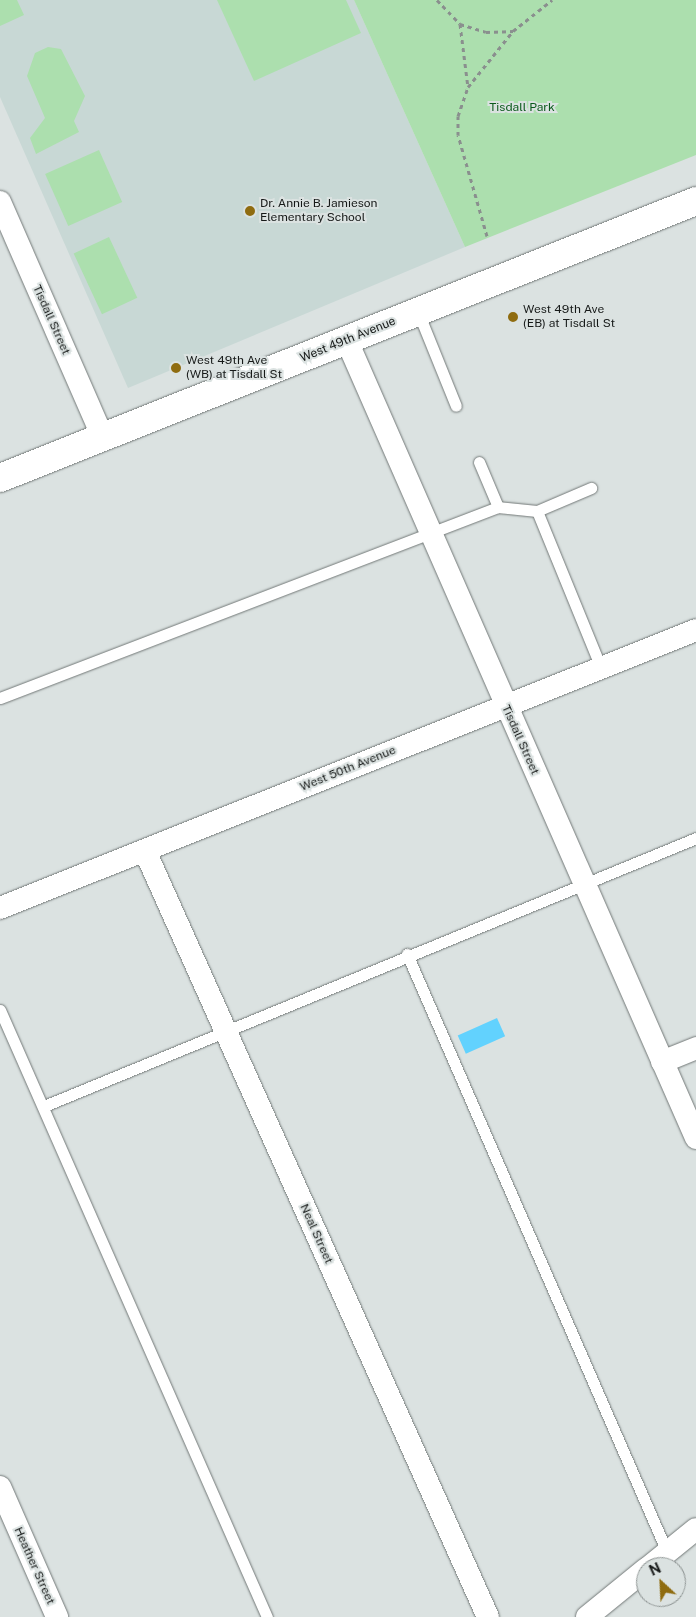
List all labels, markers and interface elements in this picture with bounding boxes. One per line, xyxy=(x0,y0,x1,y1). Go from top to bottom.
park label: Tisdall Park xyxy=(489,101,555,115)
place label: Dr. Annie B. Jamieson Elementary School xyxy=(260,197,378,225)
marker: Dr. Annie B. Jamieson Elementary School xyxy=(244,205,256,217)
street label: Tisdall Street xyxy=(29,283,73,357)
place label: West 49th Ave (EB) at Tisdall St xyxy=(523,303,615,331)
marker: West 49th Ave (EB) at Tisdall St xyxy=(507,311,519,323)
street label: West 49th Avenue xyxy=(298,314,398,366)
place label: West 49th Ave (WB) at Tisdall St xyxy=(186,354,282,382)
marker: West 49th Ave (WB) at Tisdall St xyxy=(170,362,182,374)
street label: Tisdall Street xyxy=(498,703,542,777)
street label: West 50th Avenue xyxy=(298,743,398,795)
street label: Neal Street xyxy=(296,1202,336,1266)
street label: Heather Street xyxy=(10,1525,58,1607)
north arrow xyxy=(636,1557,686,1607)
text: N xyxy=(647,1560,663,1579)

